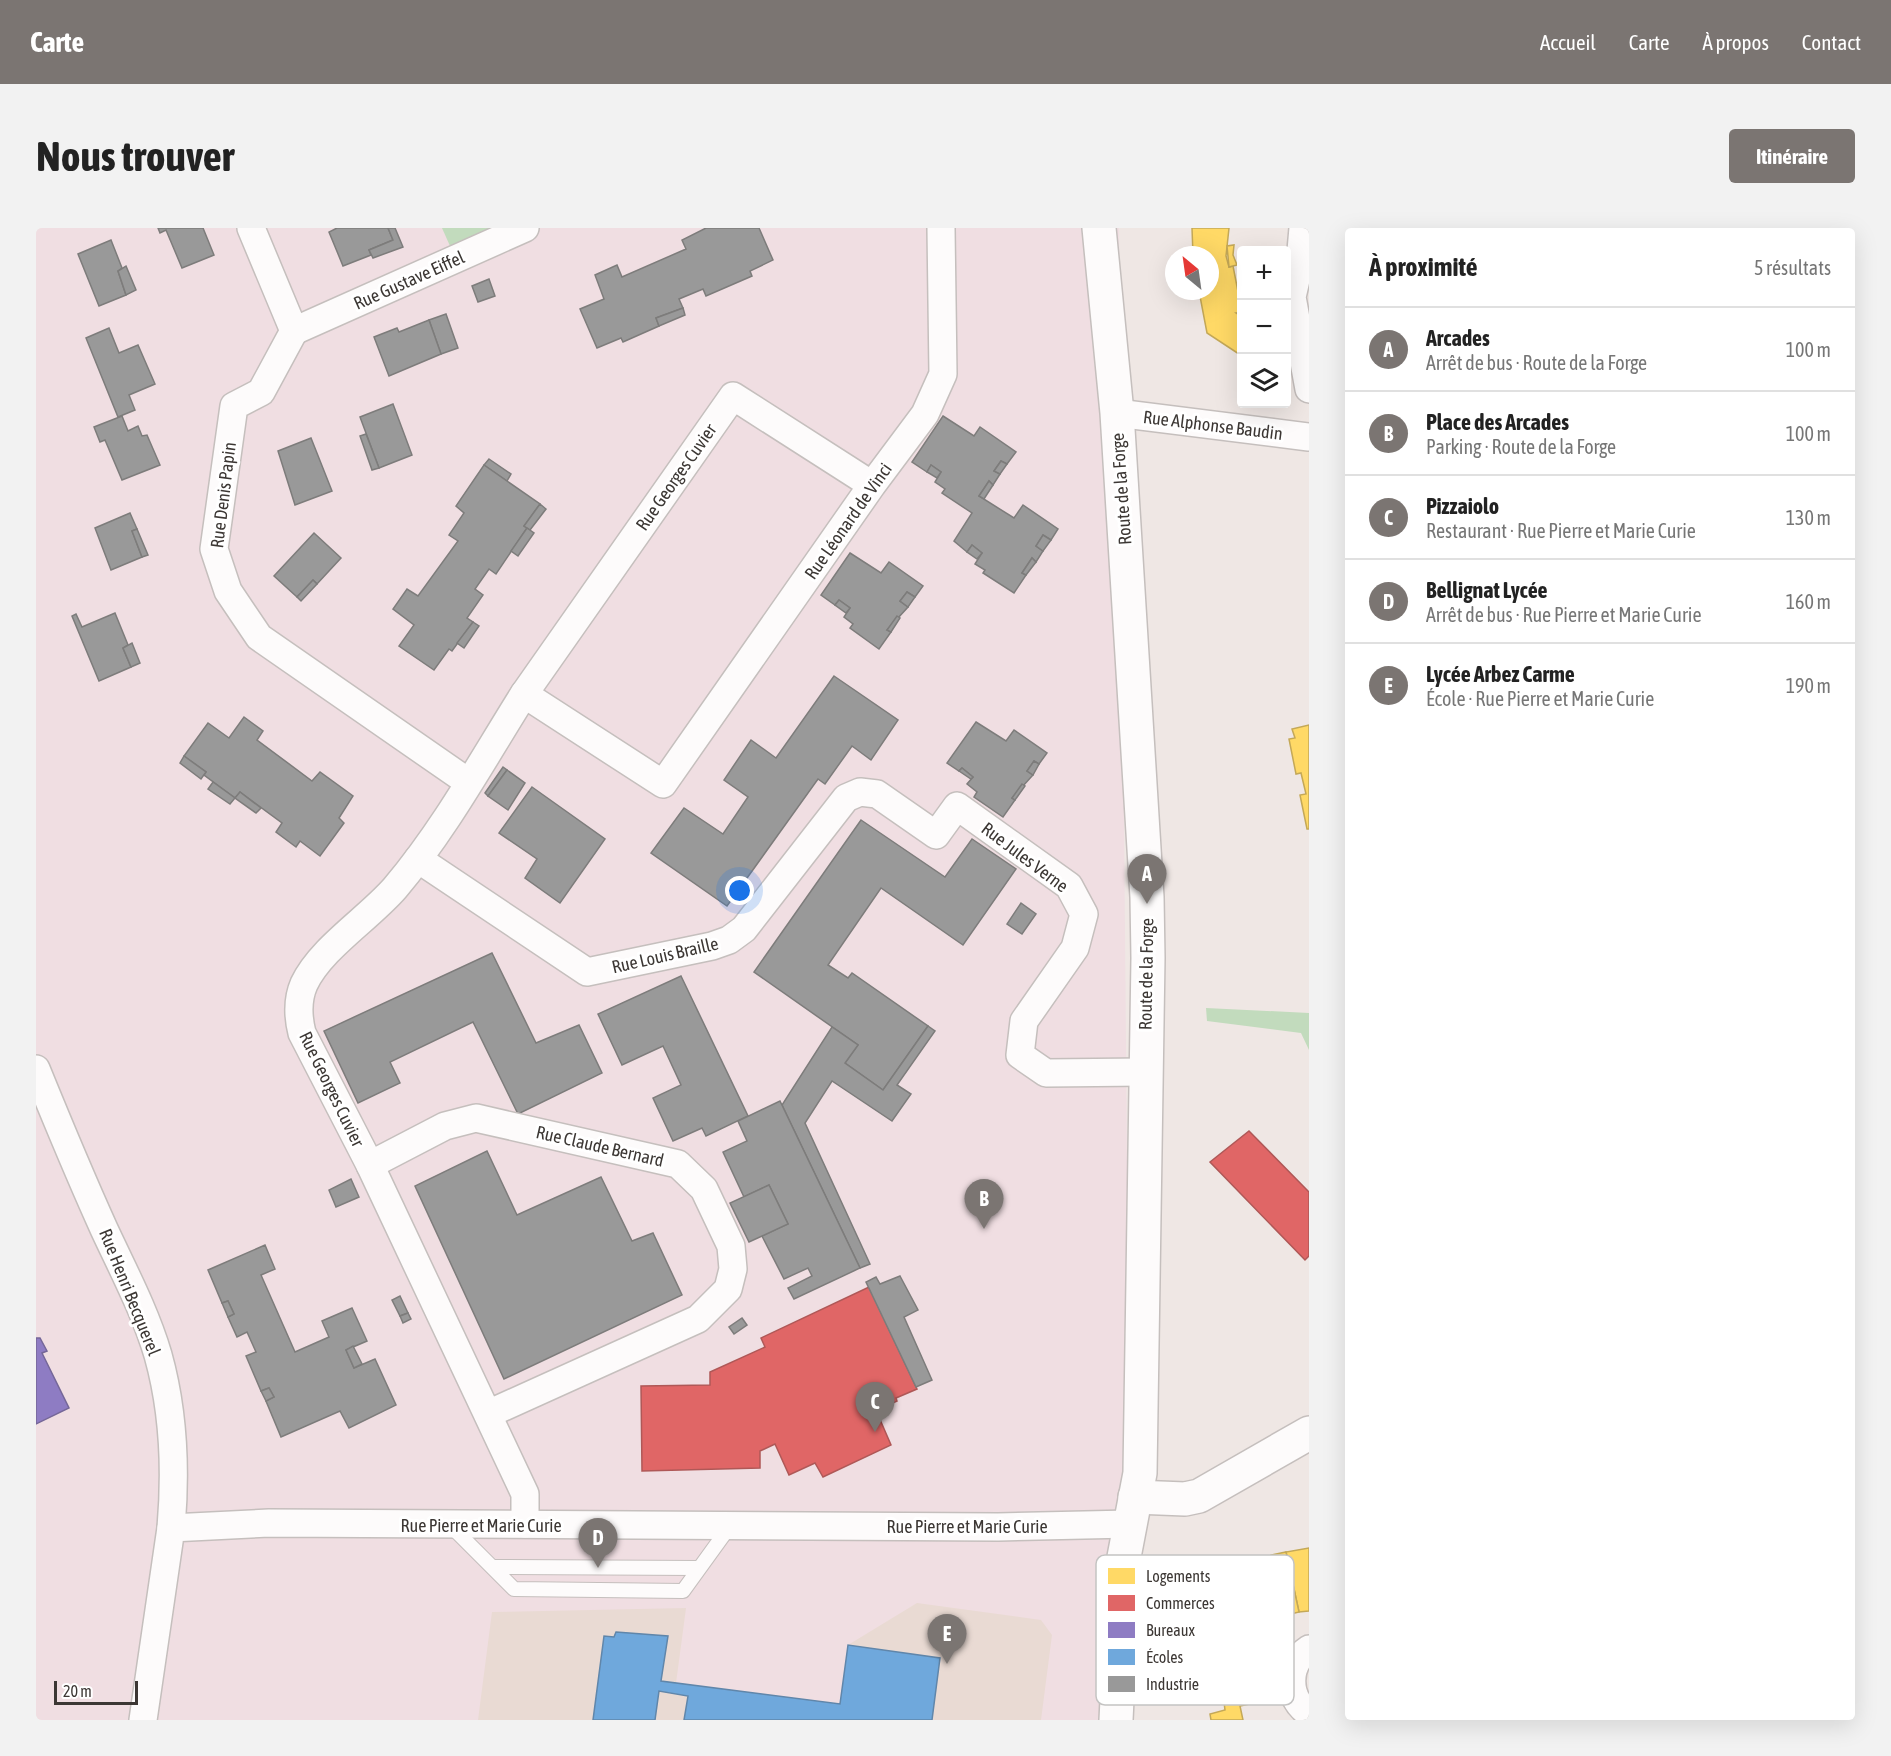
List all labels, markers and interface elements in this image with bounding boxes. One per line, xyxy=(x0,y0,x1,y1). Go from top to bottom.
text: Carte xyxy=(30,26,84,58)
text: Accueil xyxy=(1540,30,1596,54)
text: Carte xyxy=(1629,30,1669,54)
text: À propos xyxy=(1702,30,1769,54)
text: Contact xyxy=(1802,30,1861,54)
button: Itinéraire xyxy=(1729,129,1855,183)
text: Nous trouver xyxy=(36,132,234,180)
street label: Rue Gustave Eiffel xyxy=(350,246,468,314)
north arrow xyxy=(1165,246,1219,300)
map controls xyxy=(1237,246,1291,408)
button: + xyxy=(1237,246,1291,300)
text: À proximité xyxy=(1369,252,1477,282)
text: 5 résultats xyxy=(1754,256,1831,279)
button: − xyxy=(1237,300,1291,354)
text: Arcades xyxy=(1426,325,1490,351)
text: A xyxy=(1384,338,1393,361)
text: 100 m xyxy=(1786,338,1831,361)
text: Arrêt de bus · Route de la Forge xyxy=(1426,351,1647,374)
button: layers xyxy=(1237,354,1291,408)
street label: Rue Alphonse Baudin xyxy=(1142,406,1284,444)
text: Place des Arcades xyxy=(1426,409,1569,435)
street label: Rue Georges Cuvier xyxy=(631,419,721,534)
text: B xyxy=(1384,422,1393,445)
text: 100 m xyxy=(1786,422,1831,445)
street label: Route de la Forge xyxy=(1107,432,1135,546)
text: Parking · Route de la Forge xyxy=(1426,435,1616,458)
street label: Rue Denis Papin xyxy=(206,441,240,549)
street label: Rue Léonard de Vinci xyxy=(800,459,896,583)
text: Pizzaiolo xyxy=(1426,493,1499,519)
text: C xyxy=(1384,506,1393,529)
text: 130 m xyxy=(1786,506,1831,529)
text: Restaurant · Rue Pierre et Marie Curie xyxy=(1426,519,1696,542)
text: Bellignat Lycée xyxy=(1426,577,1548,603)
text: D xyxy=(1383,590,1394,613)
text: 160 m xyxy=(1786,590,1831,613)
text: Arrêt de bus · Rue Pierre et Marie Curie xyxy=(1426,603,1701,626)
text: Lycée Arbez Carme xyxy=(1426,661,1575,687)
text: E xyxy=(1384,674,1393,697)
text: 190 m xyxy=(1786,674,1831,697)
text: École · Rue Pierre et Marie Curie xyxy=(1426,687,1654,710)
street label: Rue Jules Verne xyxy=(978,818,1072,896)
pin: A xyxy=(1128,854,1166,904)
your location xyxy=(725,876,754,905)
street label: Route de la Forge xyxy=(1135,918,1157,1030)
street label: Rue Louis Braille xyxy=(610,933,720,977)
street label: Rue Georges Cuvier xyxy=(295,1028,369,1151)
street label: Rue Claude Bernard xyxy=(534,1121,666,1171)
pin: B xyxy=(964,1180,1004,1229)
street label: Rue Henri Becquerel xyxy=(95,1226,165,1359)
pin: C xyxy=(856,1382,894,1432)
street label: Rue Pierre et Marie Curie xyxy=(400,1515,562,1536)
street label: Rue Pierre et Marie Curie xyxy=(886,1516,1048,1537)
pin: D xyxy=(578,1518,618,1568)
legend xyxy=(1096,1555,1294,1705)
text: Logements xyxy=(1146,1567,1211,1586)
text: Commerces xyxy=(1146,1594,1215,1612)
pin: E xyxy=(928,1614,966,1664)
text: Bureaux xyxy=(1146,1621,1195,1639)
text: Écoles xyxy=(1146,1648,1184,1666)
text: Industrie xyxy=(1146,1675,1199,1693)
scale bar xyxy=(54,1678,138,1706)
text: 20 m xyxy=(63,1682,92,1700)

